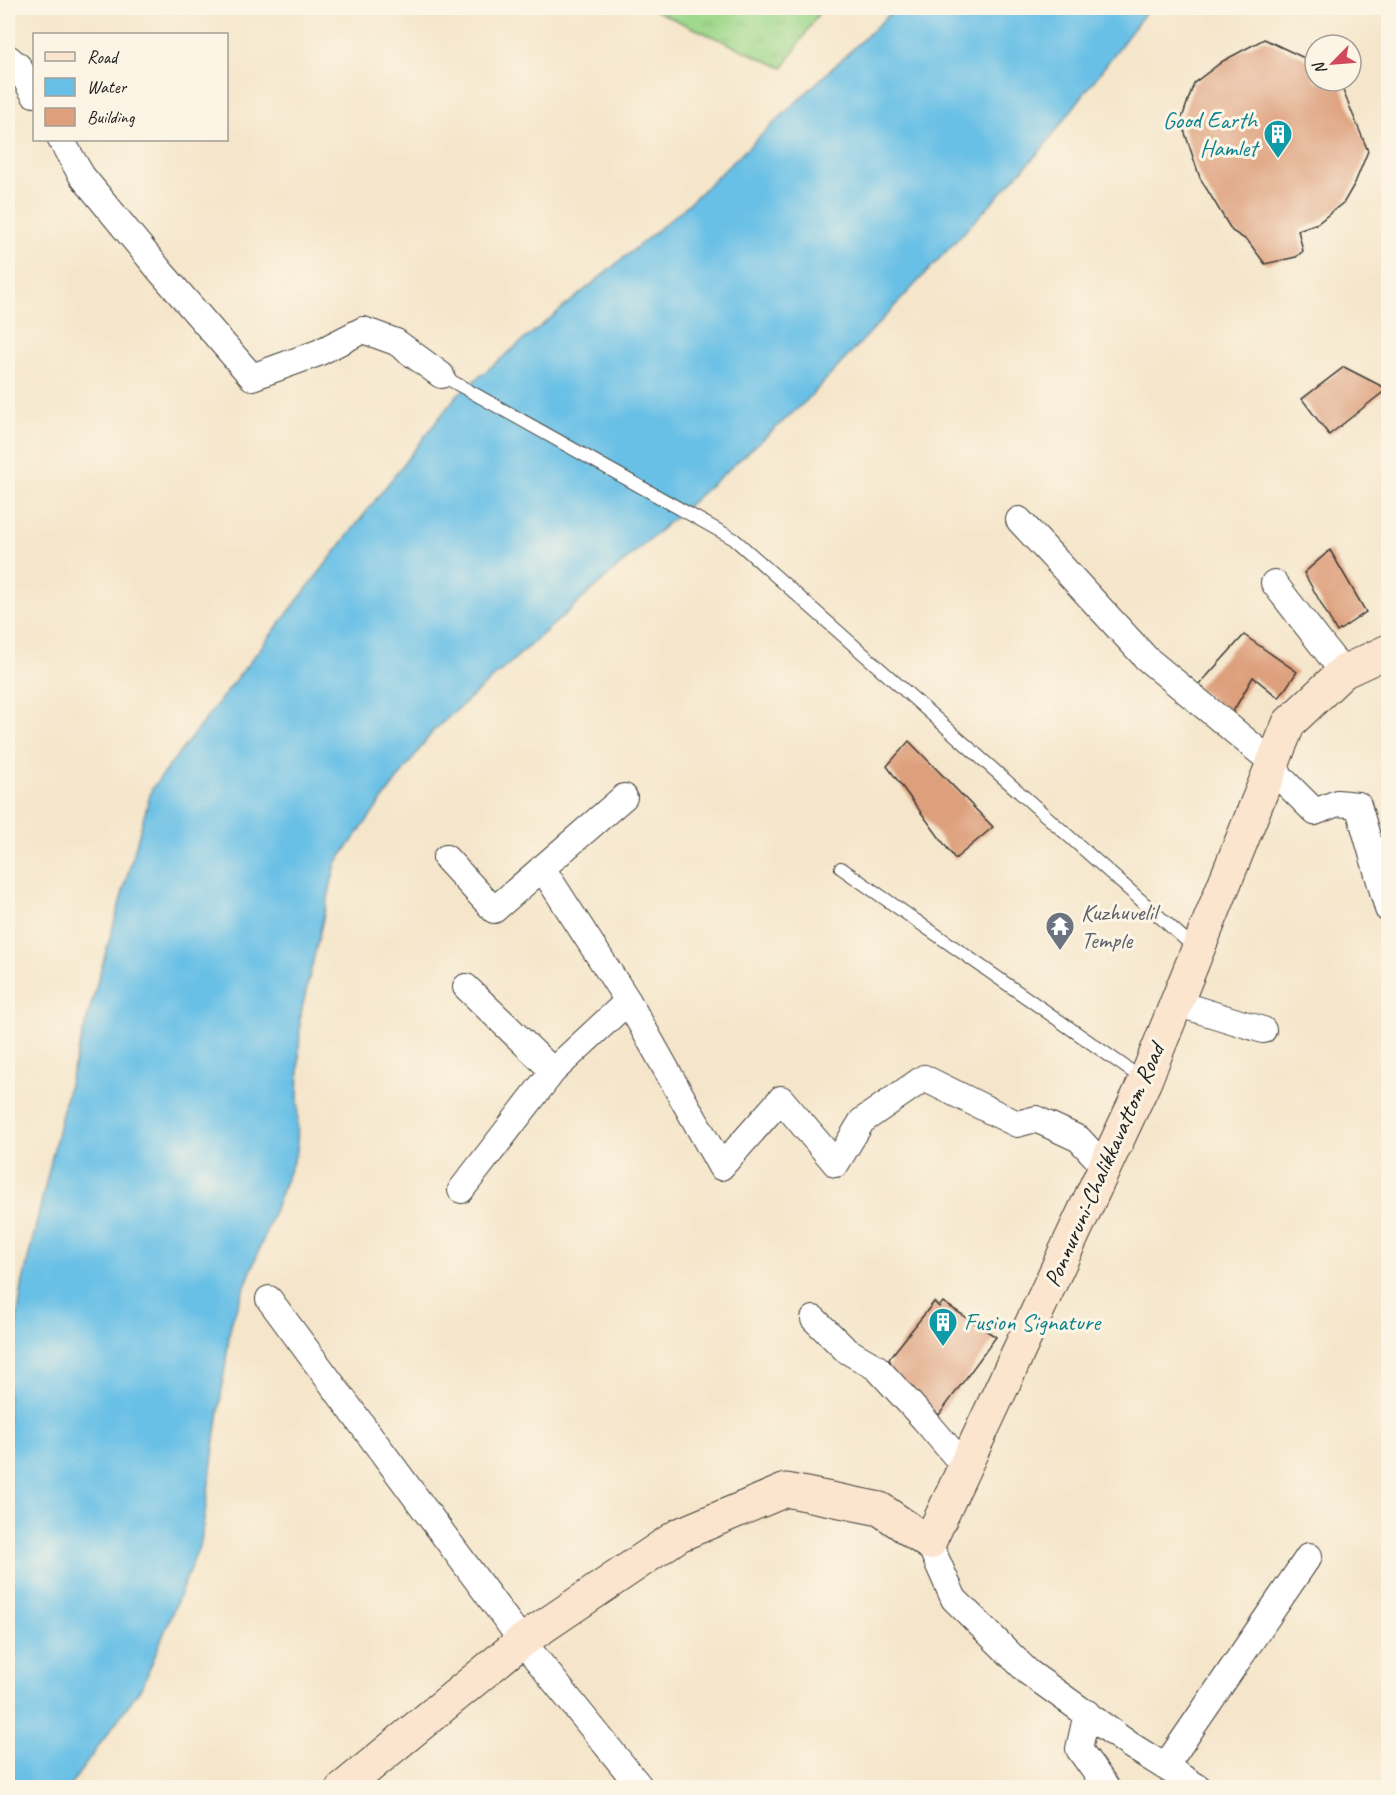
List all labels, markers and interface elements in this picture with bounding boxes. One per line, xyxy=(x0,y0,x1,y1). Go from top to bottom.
legend xyxy=(33,33,228,141)
north arrow xyxy=(1303,33,1363,93)
text: Road xyxy=(87,46,120,68)
text: N xyxy=(1308,57,1331,78)
text: Water xyxy=(87,76,128,98)
place label: Good Earth Hamlet xyxy=(1163,105,1260,163)
text: Building xyxy=(87,106,136,128)
building icon: Good Earth Hamlet xyxy=(1262,118,1294,160)
place label: Kuzhuvelil Temple xyxy=(1081,897,1161,955)
temple icon: Kuzhuvelil Temple xyxy=(1044,910,1076,952)
street label: Ponnuruni-Chalikkavattom Road xyxy=(1037,1035,1173,1291)
building icon: Fusion Signature xyxy=(927,1306,959,1348)
place label: Fusion Signature xyxy=(964,1307,1102,1337)

